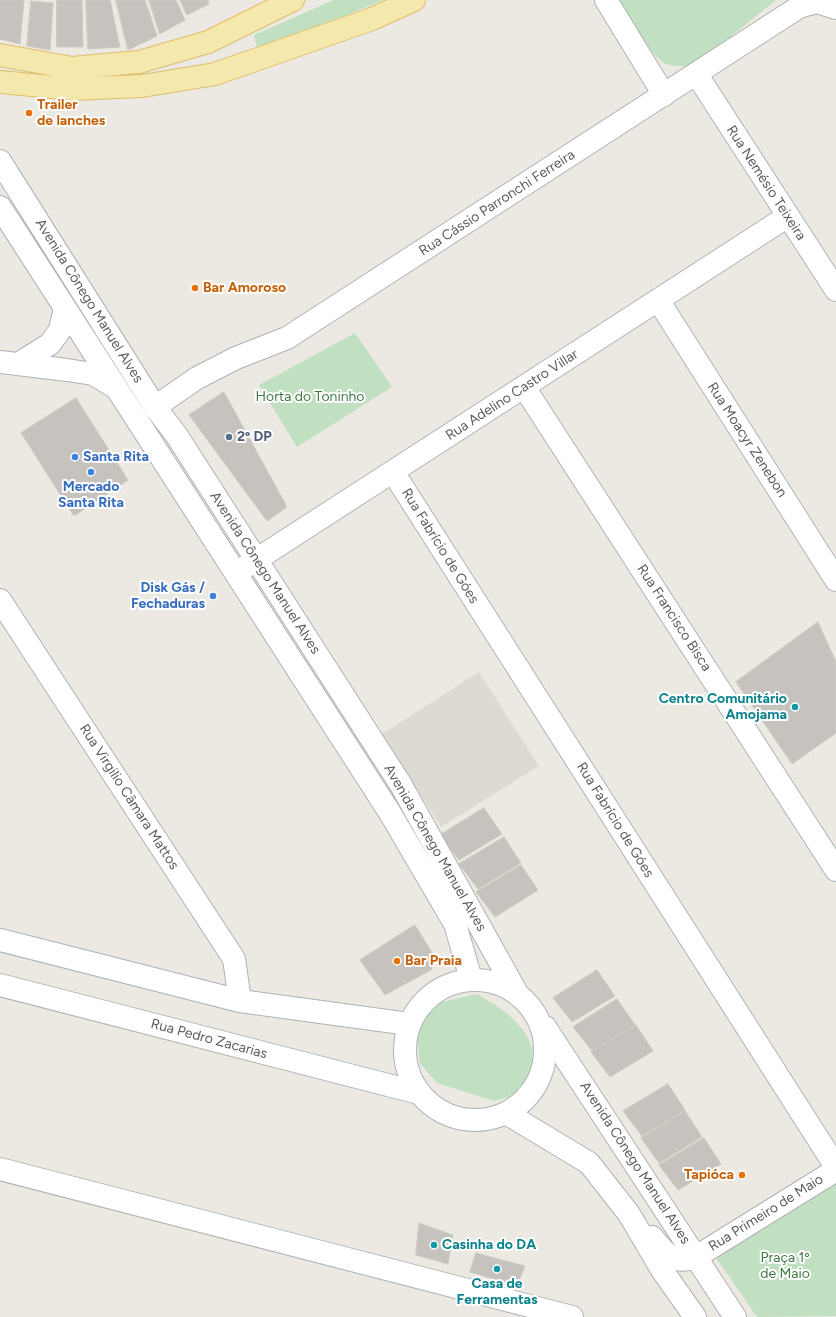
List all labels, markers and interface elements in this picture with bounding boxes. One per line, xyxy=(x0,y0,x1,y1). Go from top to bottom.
place label: Trailer de lanches xyxy=(37,97,105,130)
marker: Trailer de lanches xyxy=(24,108,34,118)
street label: Rua Nemésio Teixeira xyxy=(723,122,809,244)
street label: Rua Cássio Parronchi Ferreira xyxy=(416,146,578,260)
street label: Avenida Cônego Manuel Alves xyxy=(32,216,146,386)
place label: Bar Amoroso xyxy=(203,280,286,296)
marker: Bar Amoroso xyxy=(190,283,200,293)
street label: Rua Adelino Castro Villar xyxy=(443,346,581,444)
street label: Rua Moacyr Zenebon xyxy=(704,379,790,501)
park label: Horta do Toninho xyxy=(256,389,364,405)
place label: 2º DP xyxy=(237,429,272,445)
marker: 2º DP xyxy=(224,432,234,442)
place label: Santa Rita xyxy=(83,449,149,465)
marker: Santa Rita xyxy=(70,452,80,462)
marker: Mercado Santa Rita xyxy=(86,467,96,477)
place label: Mercado Santa Rita xyxy=(58,479,124,512)
street label: Rua Fabrício de Góes xyxy=(398,485,482,607)
street label: Avenida Cônego Manuel Alves xyxy=(206,489,324,657)
street label: Rua Francisco Bisca xyxy=(633,561,715,675)
place label: Disk Gás / Fechaduras xyxy=(131,580,205,612)
marker: Disk Gás / Fechaduras xyxy=(208,591,218,601)
place label: Centro Comunitário Amojama xyxy=(659,691,787,724)
marker: Centro Comunitário Amojama xyxy=(790,702,800,712)
street label: Rua Virgilio Câmara Mattos xyxy=(76,721,182,873)
street label: Rua Fabrício de Góes xyxy=(573,759,657,881)
street label: Avenida Cônego Manuel Alves xyxy=(380,762,490,934)
place label: Bar Praia xyxy=(405,953,462,969)
marker: Bar Praia xyxy=(392,956,402,966)
street label: Rua Pedro Zacarias xyxy=(149,1015,269,1063)
street label: Avenida Cônego Manuel Alves xyxy=(576,1079,694,1247)
place label: Tapióca xyxy=(684,1167,734,1183)
marker: Tapióca xyxy=(737,1170,747,1180)
street label: Rua Primeiro de Maio xyxy=(706,1171,826,1255)
place label: Casinha do DA xyxy=(442,1237,536,1253)
marker: Casinha do DA xyxy=(429,1240,439,1250)
park label: Praça 1º de Maio xyxy=(760,1250,810,1282)
marker: Casa de Ferramentas xyxy=(492,1264,502,1274)
place label: Casa de Ferramentas xyxy=(457,1276,537,1308)

